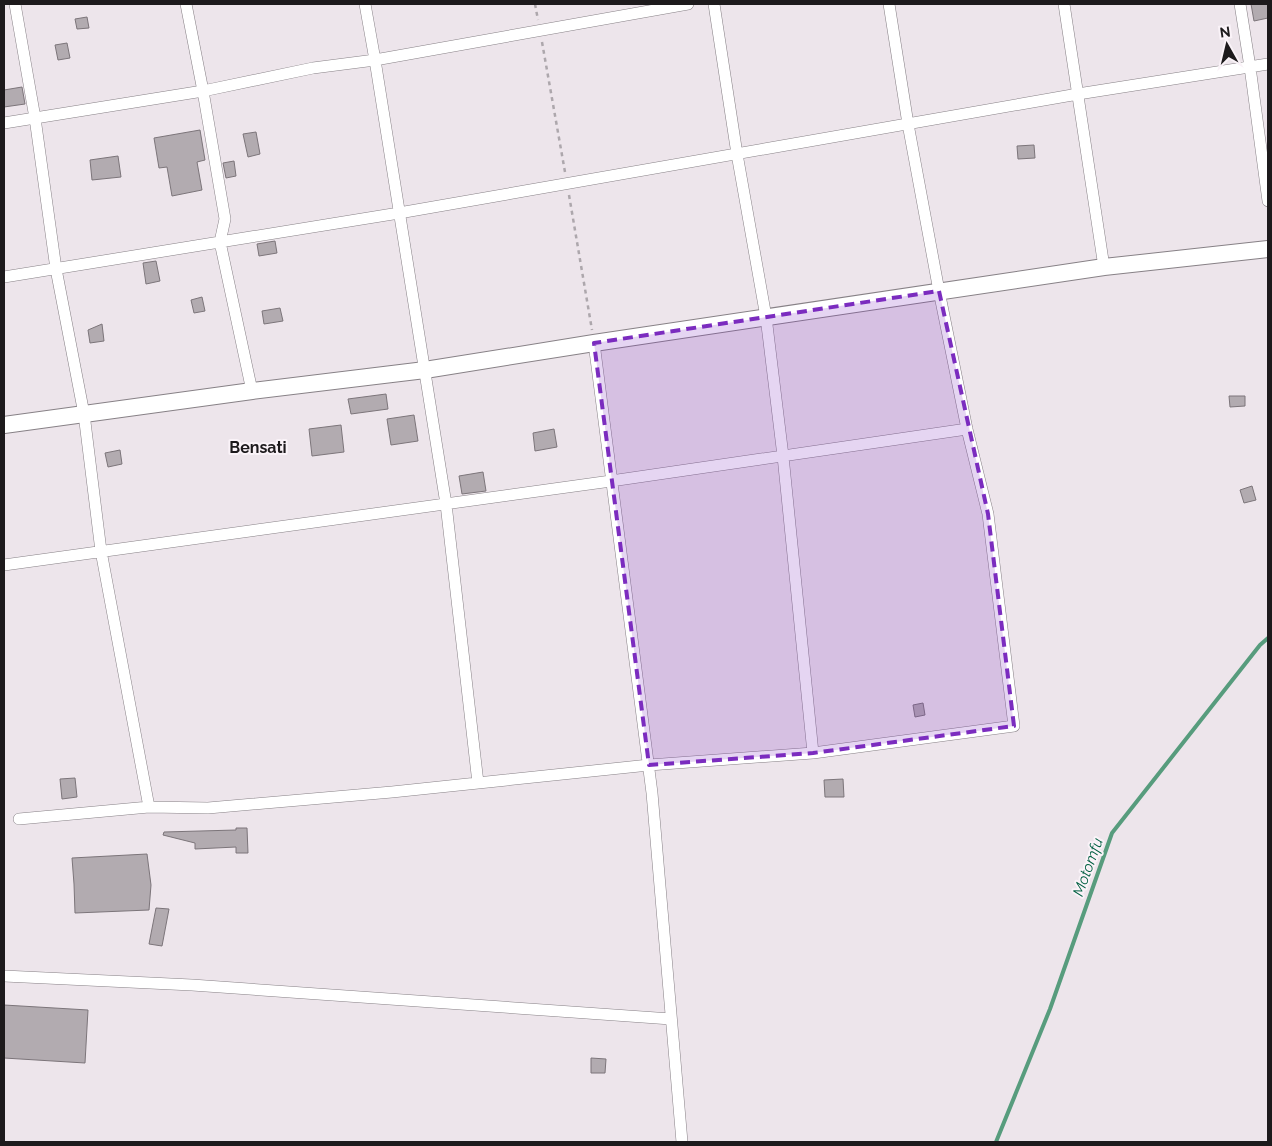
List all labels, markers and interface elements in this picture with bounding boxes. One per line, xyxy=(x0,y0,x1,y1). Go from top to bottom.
north arrow xyxy=(1202,20,1252,70)
text: N xyxy=(1219,23,1232,41)
district label: Bensati xyxy=(229,438,287,457)
water label: Motomfu xyxy=(1069,835,1107,899)

